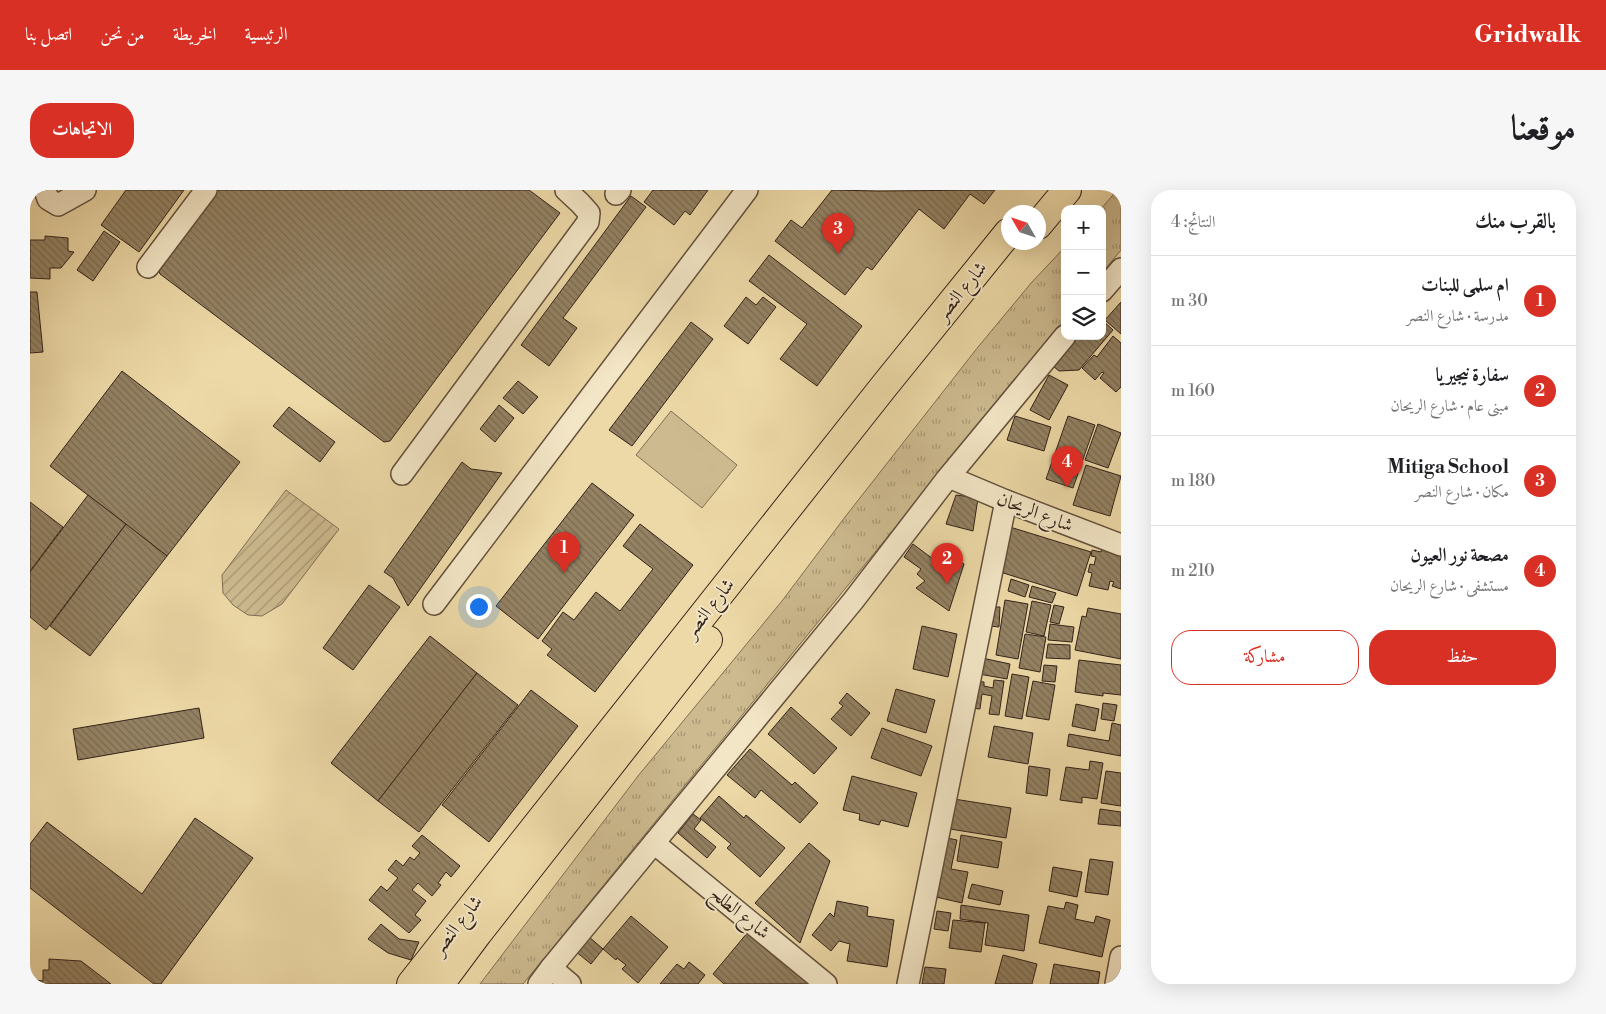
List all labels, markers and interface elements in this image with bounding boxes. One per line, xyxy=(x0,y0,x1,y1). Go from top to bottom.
text: Gridwalk xyxy=(1474,20,1581,50)
text: اتصل بنا xyxy=(25,23,72,46)
text: من نحن xyxy=(100,23,145,46)
text: الخريطة xyxy=(173,23,216,46)
text: الرئيسية xyxy=(244,23,288,46)
button: الاتجاهات xyxy=(30,103,134,158)
text: موقعنا xyxy=(1511,107,1576,150)
north arrow xyxy=(1001,205,1046,250)
map controls xyxy=(1061,205,1106,340)
button: + xyxy=(1061,205,1106,250)
text: بالقرب منك xyxy=(1475,209,1556,235)
text: النتائج: 4 xyxy=(1171,212,1216,232)
pin: 3 xyxy=(822,213,854,254)
button: − xyxy=(1061,250,1106,295)
street label: شارع النصر xyxy=(929,257,994,329)
text: ام سلمى للبنات xyxy=(1421,273,1509,297)
text: 30 m xyxy=(1171,291,1208,311)
text: 1 xyxy=(1536,291,1544,311)
button: layers xyxy=(1061,295,1106,340)
text: مدرسة · شارع النصر xyxy=(1406,306,1509,326)
text: سفارة نيجيريا xyxy=(1435,363,1509,387)
text: 160 m xyxy=(1171,381,1215,401)
text: 2 xyxy=(1535,381,1545,401)
text: مبنى عام · شارع الريحان xyxy=(1390,396,1509,416)
pin: 4 xyxy=(1051,446,1083,487)
text: Mitiga School xyxy=(1387,455,1509,479)
text: 180 m xyxy=(1171,471,1215,491)
text: 3 xyxy=(1535,471,1545,491)
text: مكان · شارع النصر xyxy=(1415,482,1509,502)
street label: شارع الريحان xyxy=(992,487,1076,540)
pin: 1 xyxy=(548,532,580,573)
pin: 2 xyxy=(931,543,963,584)
text: مصحة نور العيون xyxy=(1410,543,1509,567)
text: 210 m xyxy=(1171,561,1215,581)
text: 4 xyxy=(1535,561,1545,581)
street label: شارع النصر xyxy=(677,573,742,646)
text: مستشفى · شارع الريحان xyxy=(1390,576,1509,596)
your location xyxy=(466,594,492,620)
button: مشاركة xyxy=(1171,630,1359,685)
button: حفظ xyxy=(1369,630,1556,685)
street label: شارع الطلح xyxy=(702,881,775,948)
street label: شارع النصر xyxy=(425,890,490,963)

